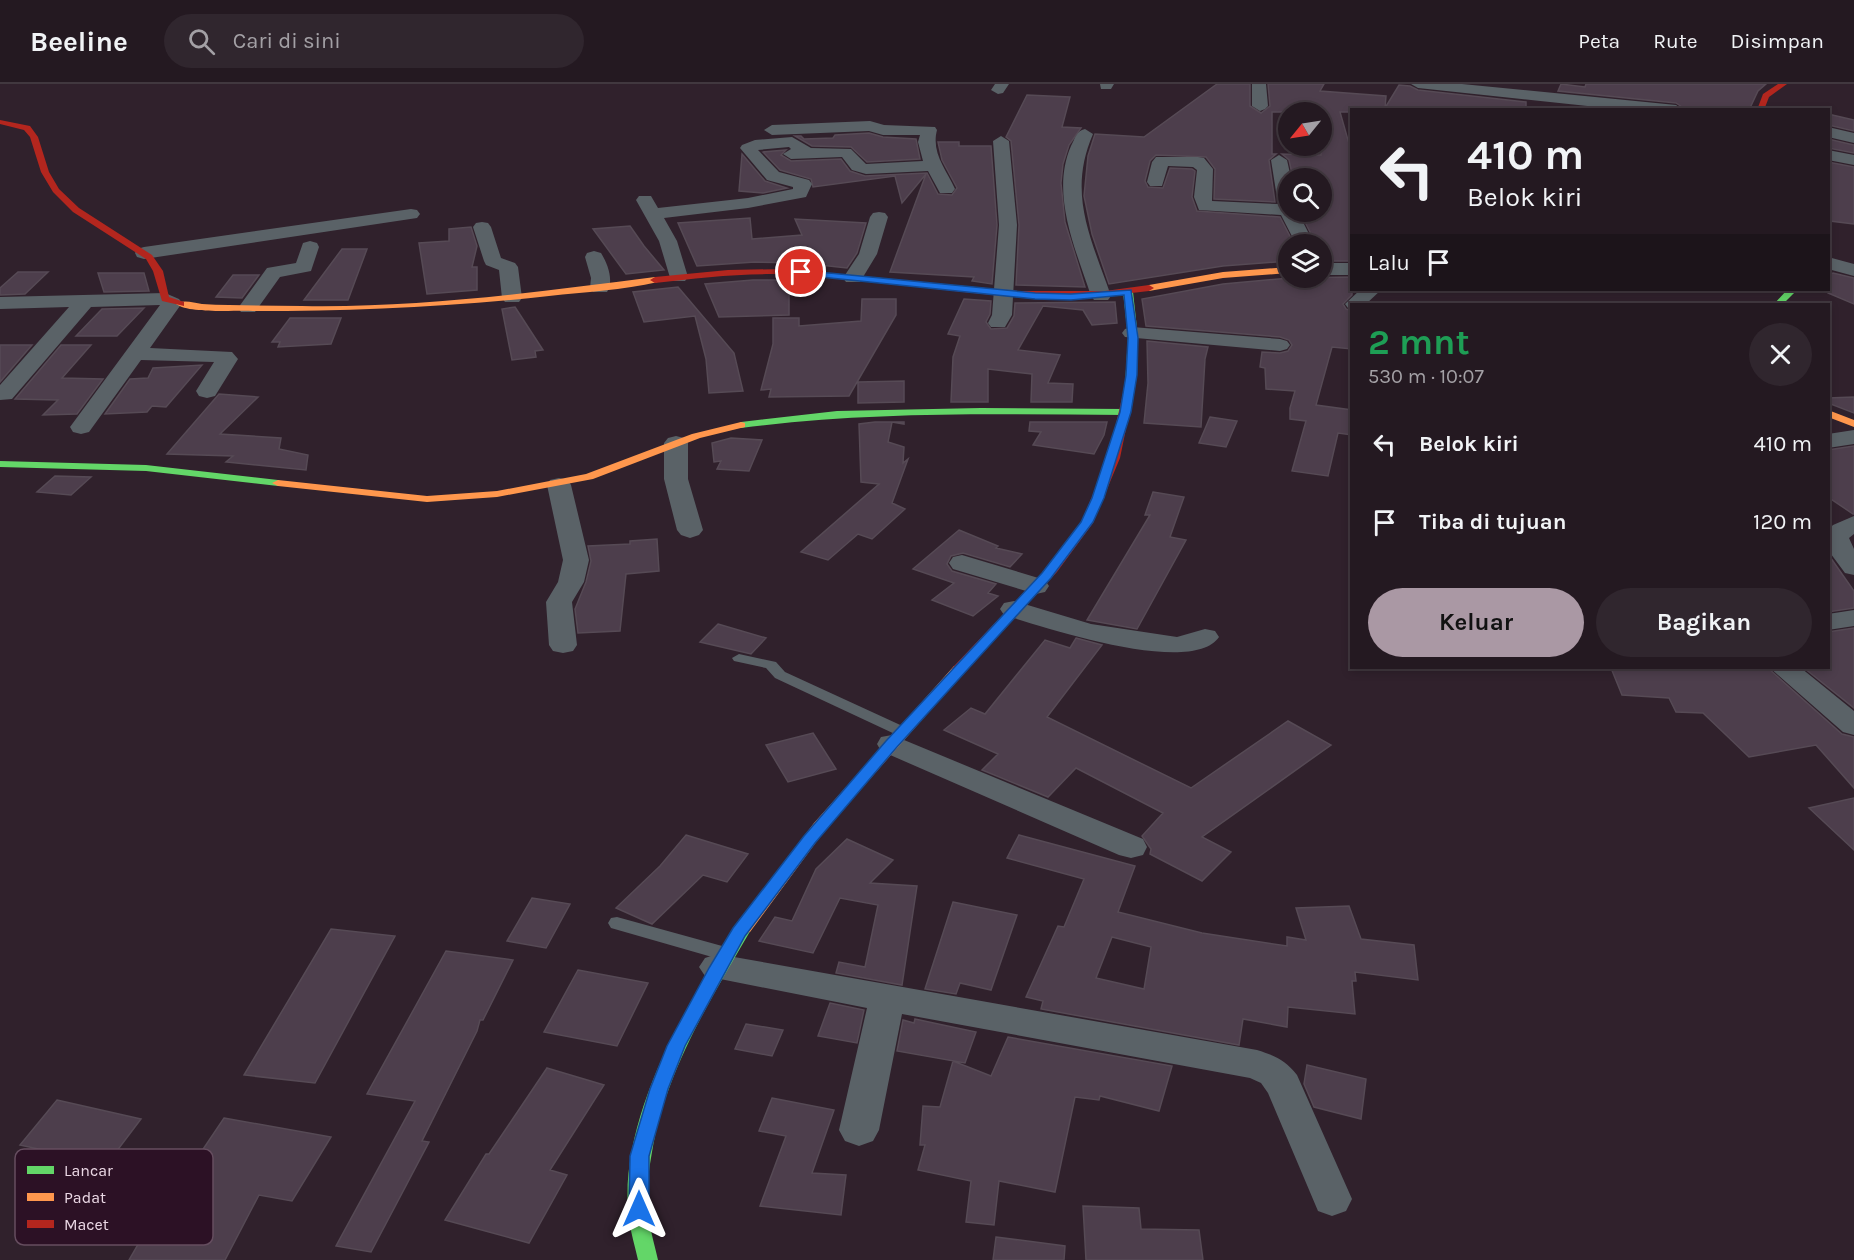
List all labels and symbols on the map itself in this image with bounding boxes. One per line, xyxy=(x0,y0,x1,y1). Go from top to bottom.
north arrow xyxy=(1278,102,1332,156)
pin xyxy=(775,246,826,297)
legend xyxy=(15,1149,213,1245)
text: Lancar xyxy=(64,1161,113,1180)
position arrow xyxy=(607,1177,671,1241)
text: Padat xyxy=(64,1188,106,1207)
text: Macet xyxy=(64,1215,109,1234)

